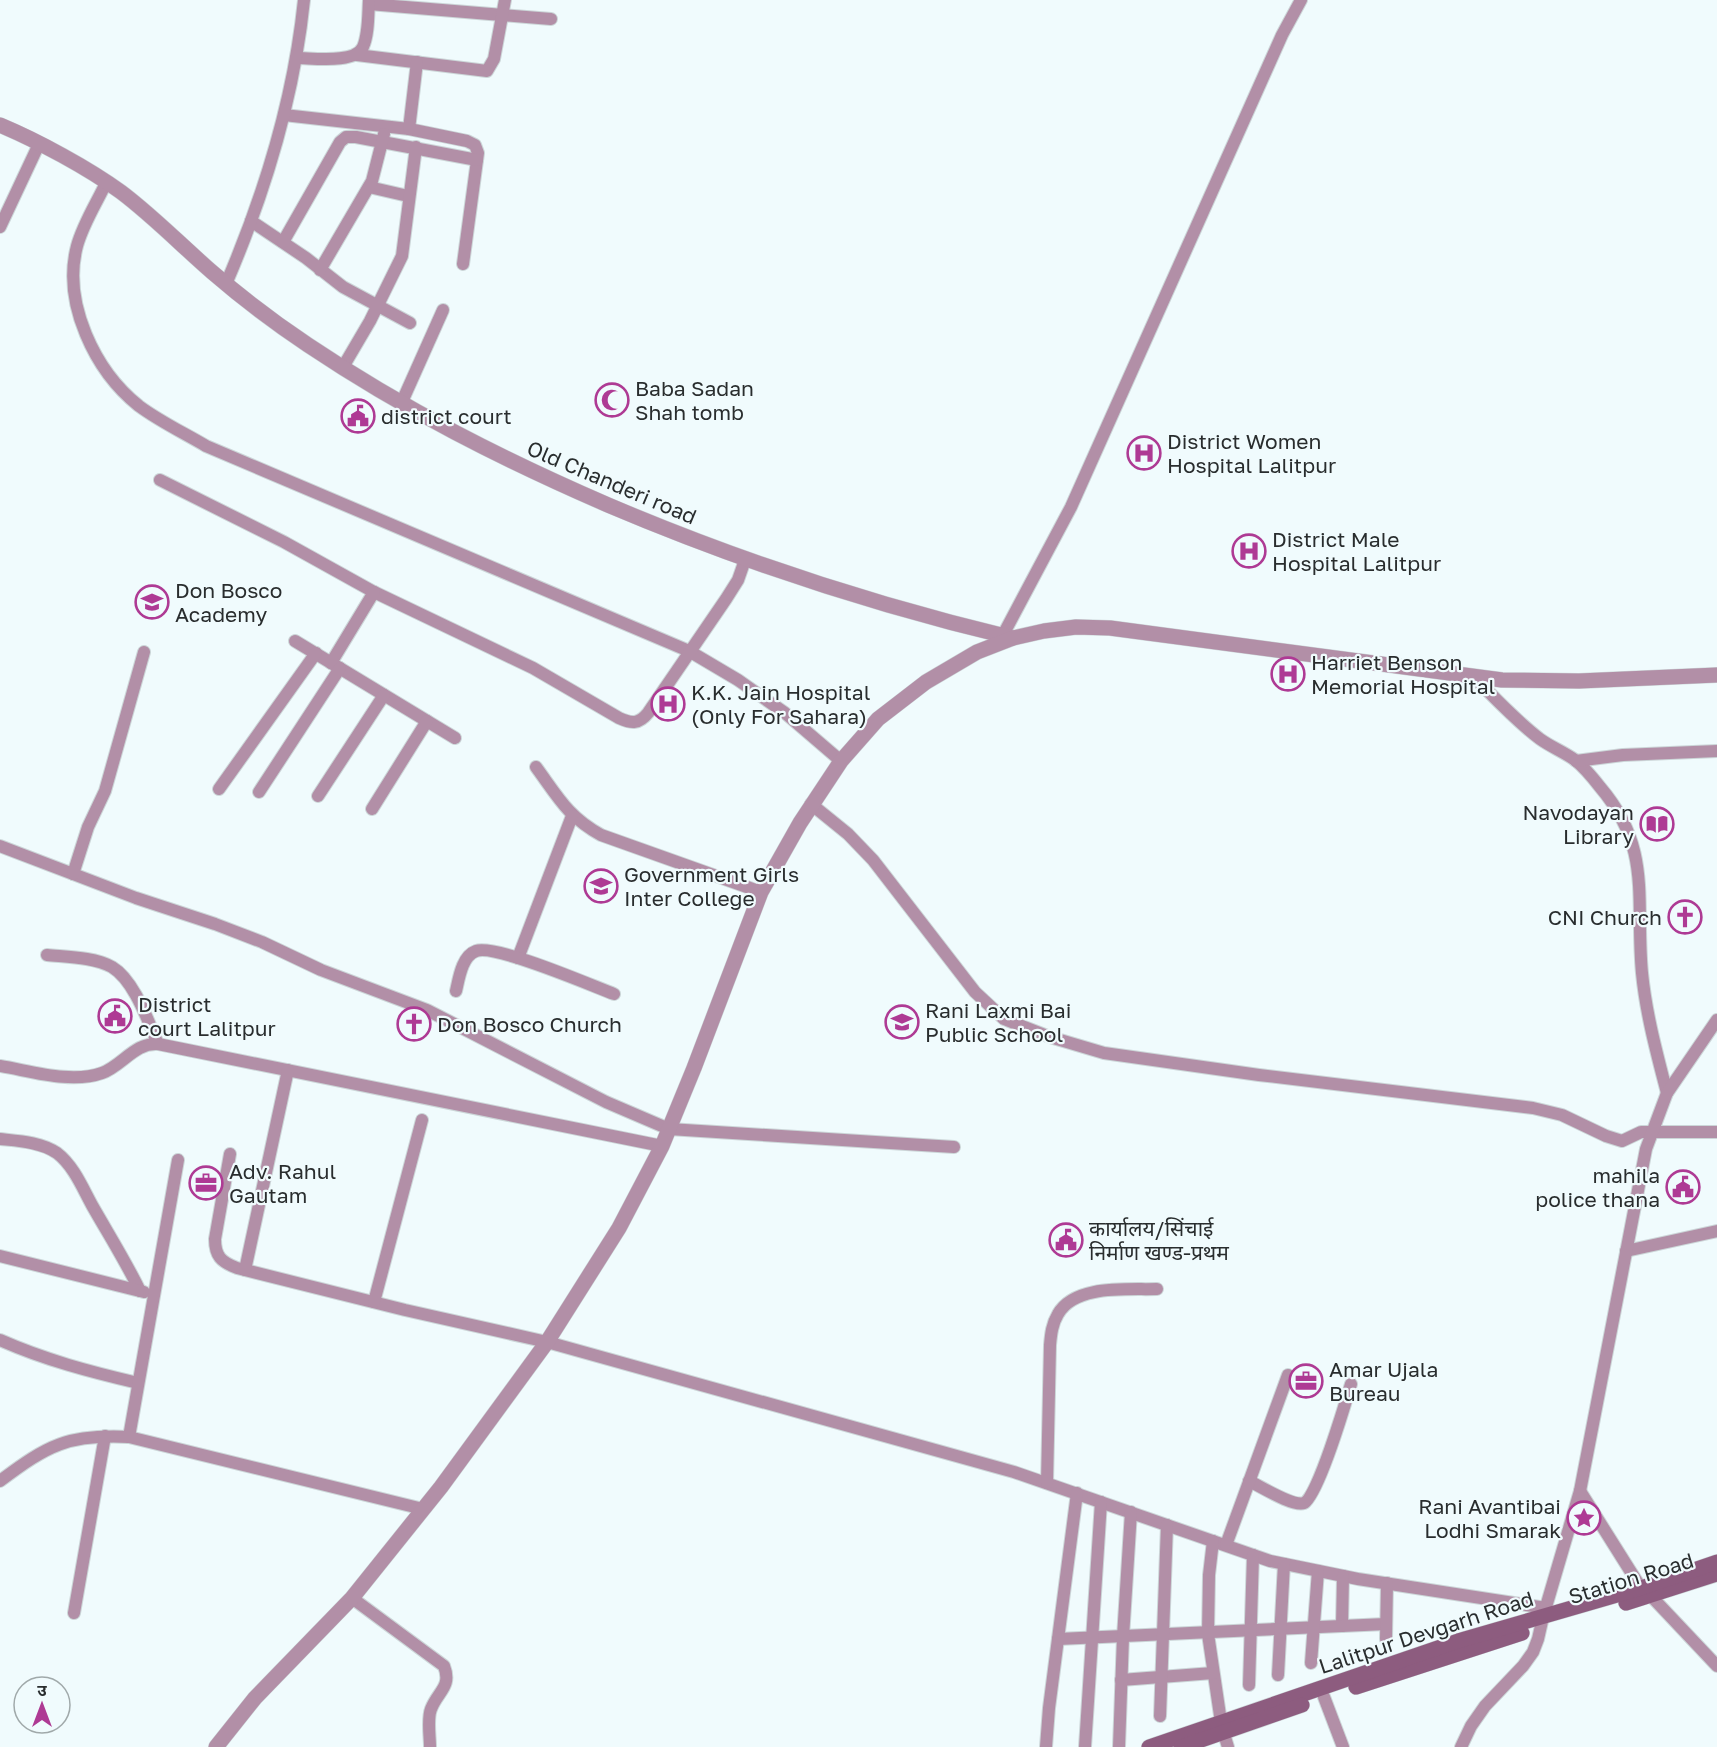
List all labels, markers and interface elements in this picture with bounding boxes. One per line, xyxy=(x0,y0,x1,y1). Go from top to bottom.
place label: Baba Sadan Shah tomb xyxy=(635,375,754,425)
mosque icon: Baba Sadan Shah tomb xyxy=(594,382,630,418)
public building icon: district court xyxy=(340,398,376,434)
place label: district court xyxy=(381,403,512,429)
place label: District Women Hospital Lalitpur xyxy=(1167,428,1336,478)
street label: Old Chanderi road xyxy=(523,435,701,529)
hospital icon: District Women Hospital Lalitpur xyxy=(1126,435,1162,471)
place label: District Male Hospital Lalitpur xyxy=(1272,526,1441,576)
hospital icon: District Male Hospital Lalitpur xyxy=(1231,533,1267,569)
place label: Don Bosco Academy xyxy=(175,577,282,627)
school or university icon: Don Bosco Academy xyxy=(134,584,170,620)
place label: Harriet Benson Memorial Hospital xyxy=(1311,649,1495,699)
hospital icon: Harriet Benson Memorial Hospital xyxy=(1270,656,1306,692)
place label: K.K. Jain Hospital (Only For Sahara) xyxy=(691,679,870,729)
hospital icon: K.K. Jain Hospital (Only For Sahara) xyxy=(650,686,686,722)
place label: Navodayan Library xyxy=(1522,799,1634,849)
library icon: Navodayan Library xyxy=(1639,806,1675,842)
place label: Government Girls Inter College xyxy=(624,861,799,911)
school or university icon: Government Girls Inter College xyxy=(583,868,619,904)
church icon: CNI Church xyxy=(1667,899,1703,935)
place label: CNI Church xyxy=(1548,904,1662,930)
place label: District court Lalitpur xyxy=(138,991,276,1041)
place label: Rani Laxmi Bai Public School xyxy=(925,997,1071,1047)
public building icon: District court Lalitpur xyxy=(97,998,133,1034)
school or university icon: Rani Laxmi Bai Public School xyxy=(884,1004,920,1040)
church icon: Don Bosco Church xyxy=(396,1006,432,1042)
place label: Don Bosco Church xyxy=(437,1011,622,1037)
place label: Adv. Rahul Gautam xyxy=(229,1158,336,1208)
place label: mahila police thana xyxy=(1535,1162,1660,1212)
office icon: Adv. Rahul Gautam xyxy=(188,1165,224,1201)
public building icon: mahila police thana xyxy=(1665,1169,1701,1205)
place label: कार्यालय/सिंचाई निर्माण खण्ड-प्रथम xyxy=(1089,1215,1229,1265)
public building icon: कार्यालय/सिंचाई निर्माण खण्ड-प्रथम xyxy=(1048,1222,1084,1258)
place label: Amar Ujala Bureau xyxy=(1329,1356,1438,1406)
office icon: Amar Ujala Bureau xyxy=(1288,1363,1324,1399)
place label: Rani Avantibai Lodhi Smarak xyxy=(1418,1493,1561,1543)
place icon: Rani Avantibai Lodhi Smarak xyxy=(1566,1500,1602,1536)
street label: Station Road xyxy=(1565,1547,1697,1609)
street label: Lalitpur Devgarh Road xyxy=(1315,1585,1537,1679)
north arrow xyxy=(12,1675,72,1735)
text: उ xyxy=(37,1680,47,1700)

